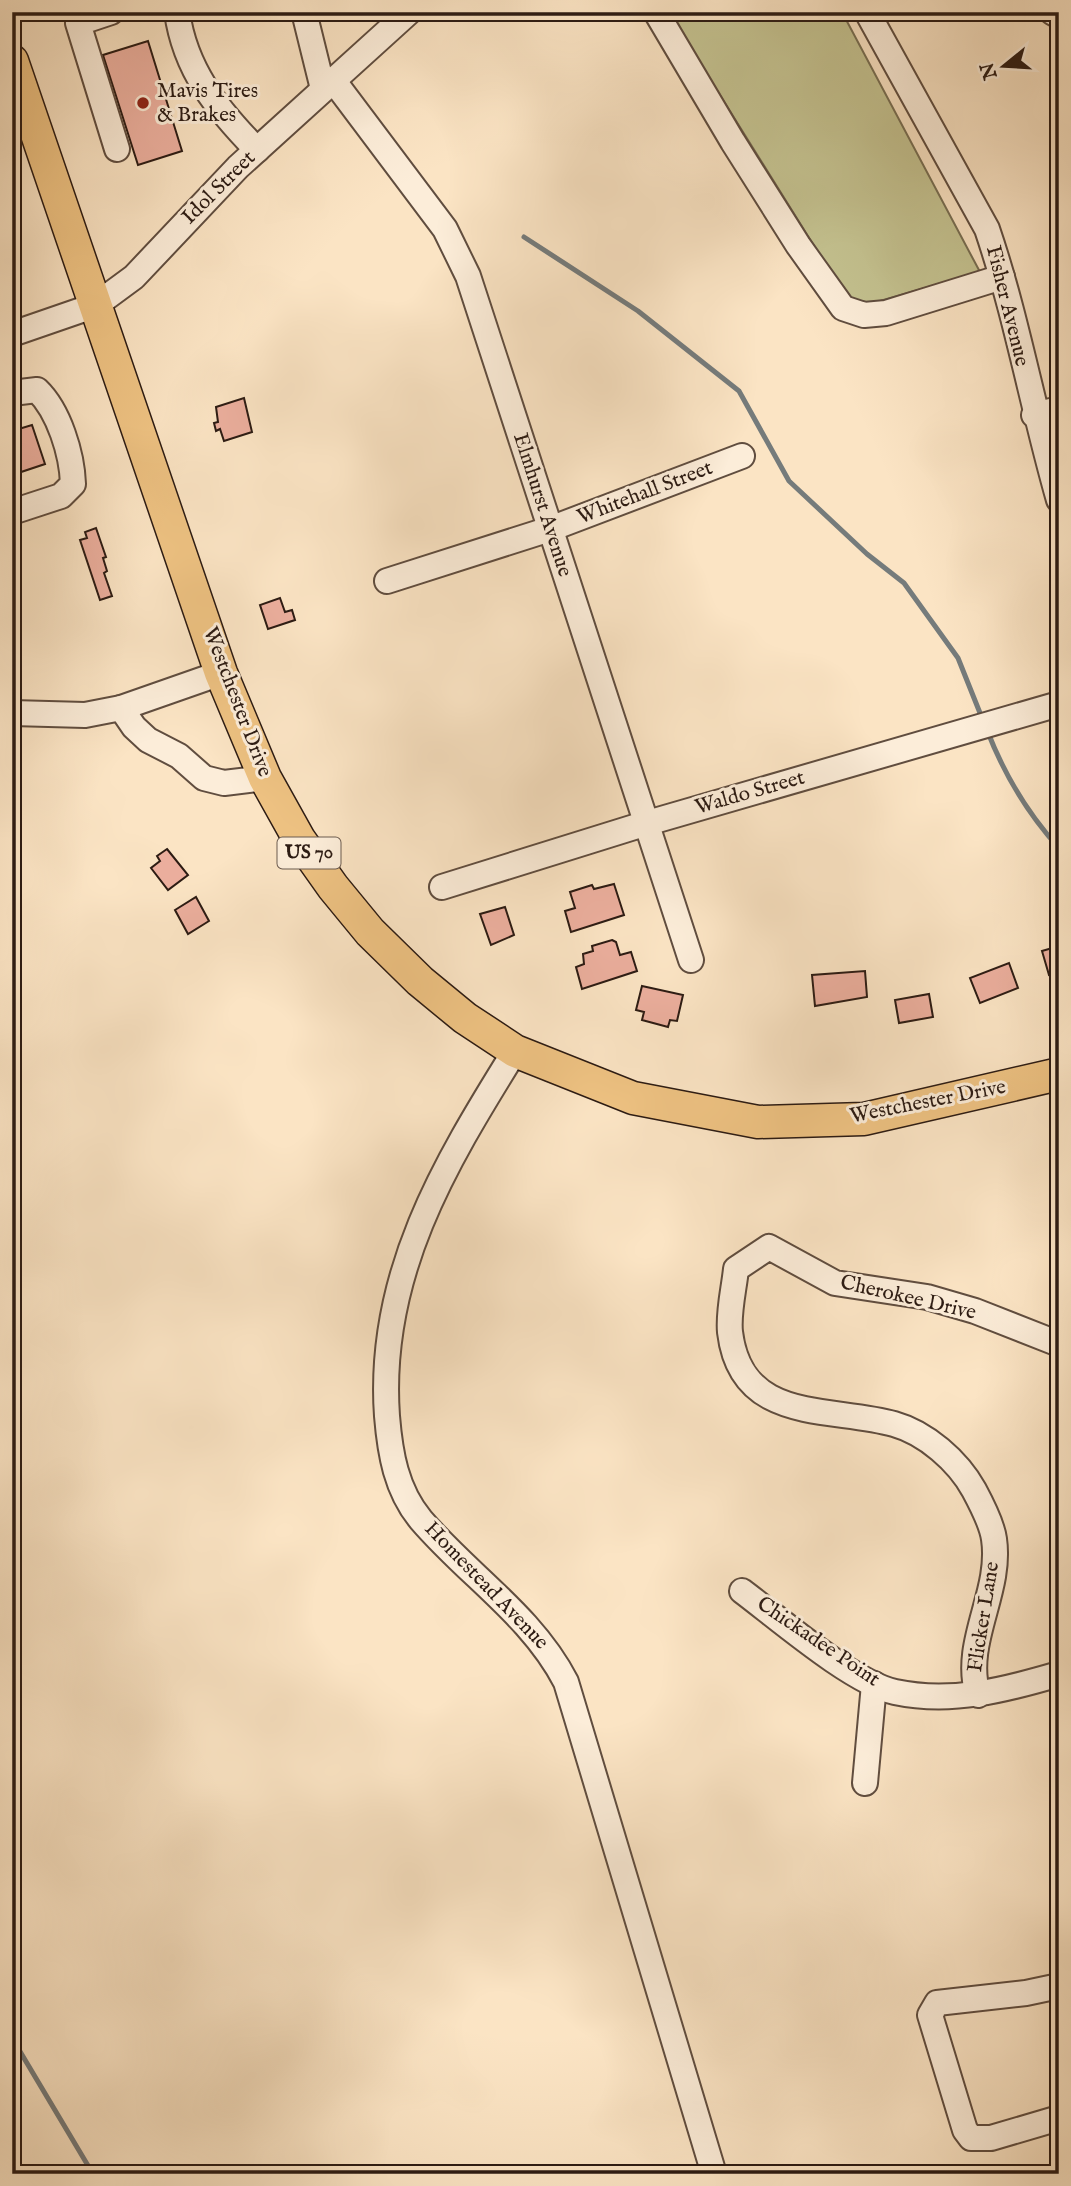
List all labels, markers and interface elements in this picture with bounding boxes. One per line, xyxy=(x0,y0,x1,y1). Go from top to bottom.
north arrow xyxy=(970,32,1040,102)
text: N xyxy=(976,59,1004,83)
place label: Mavis Tires & Brakes xyxy=(157,78,258,129)
marker: Mavis Tires & Brakes xyxy=(135,95,151,111)
street label: Idol Street xyxy=(176,145,262,231)
street label: Fisher Avenue xyxy=(979,243,1035,370)
street label: Elmhurst Avenue xyxy=(506,430,578,581)
street label: Whitehall Street xyxy=(573,455,717,531)
street label: Westchester Drive xyxy=(196,623,278,781)
street label: Waldo Street xyxy=(692,764,808,822)
road number: US 70 xyxy=(278,838,340,868)
street label: Westchester Drive xyxy=(848,1074,1009,1130)
street label: Cherokee Drive xyxy=(837,1269,979,1327)
street label: Homestead Avenue xyxy=(418,1516,554,1656)
street label: Flicker Lane xyxy=(962,1559,1006,1674)
street label: Chickadee Point xyxy=(751,1591,885,1693)

